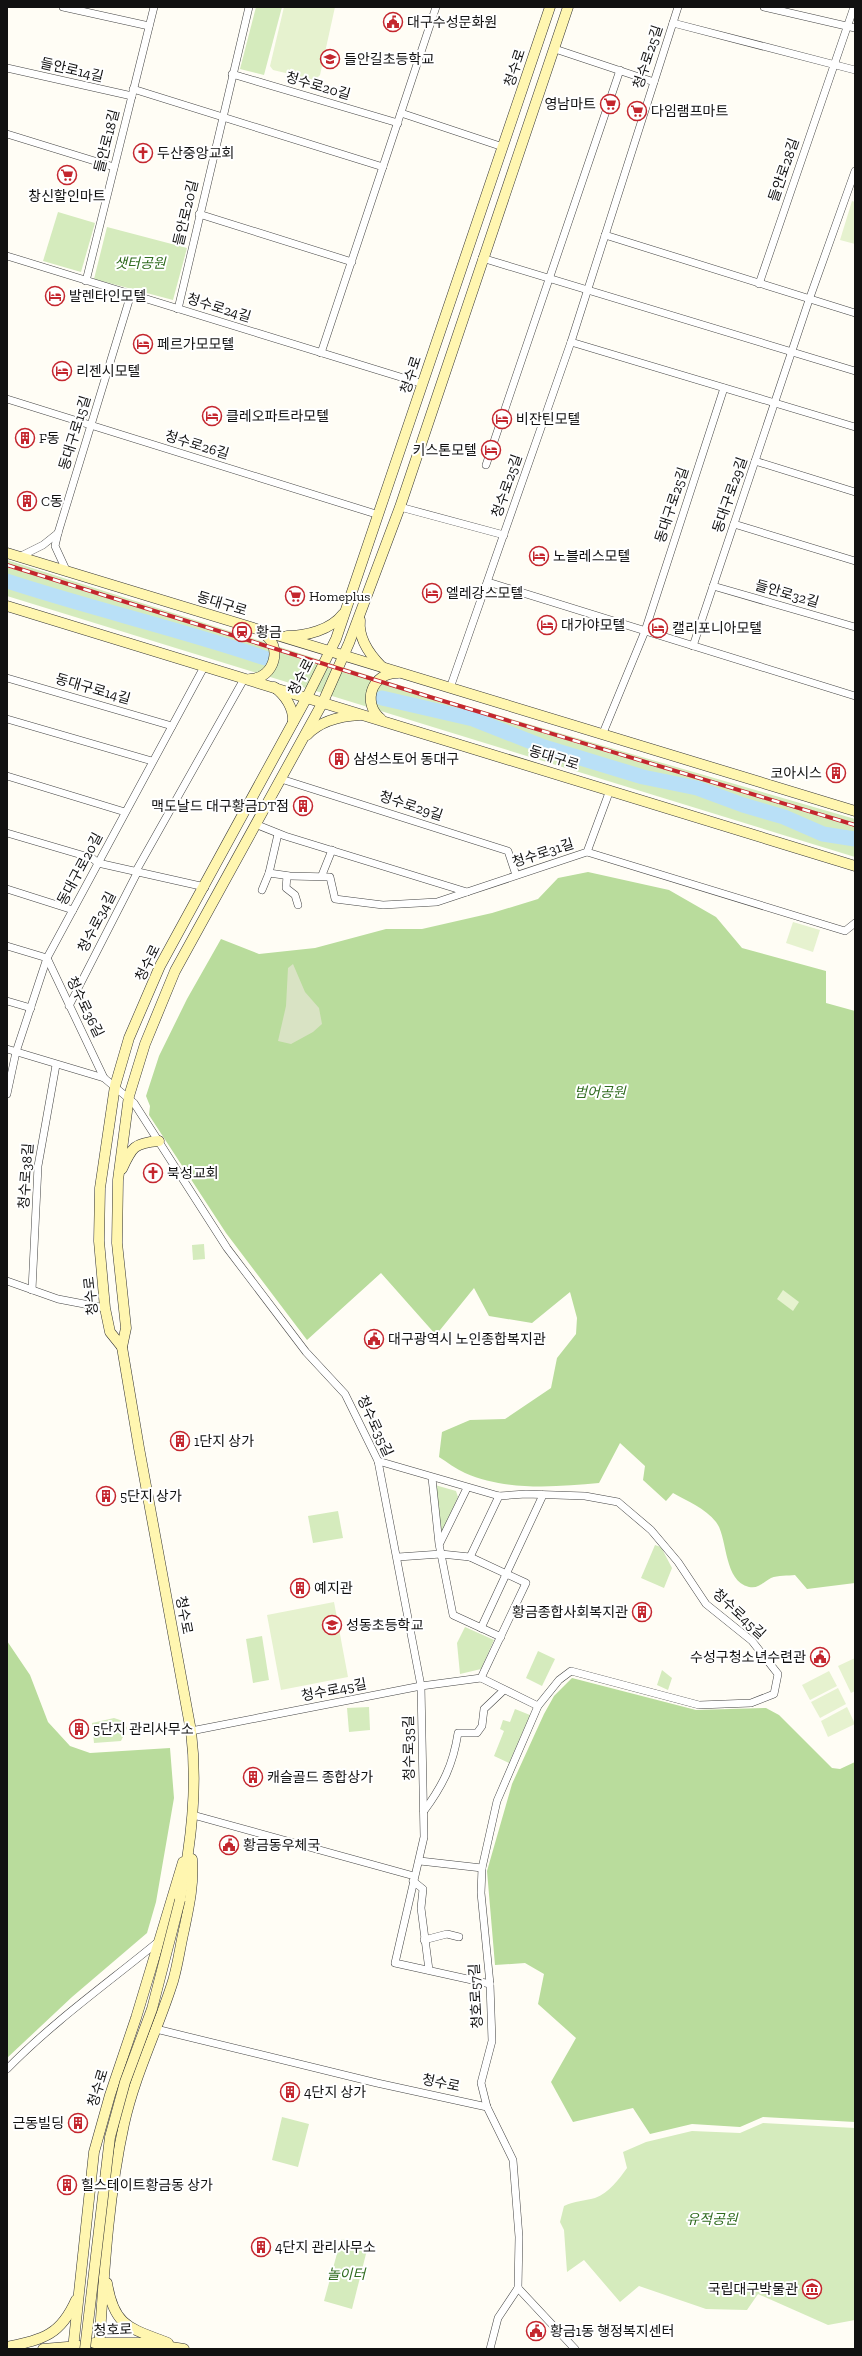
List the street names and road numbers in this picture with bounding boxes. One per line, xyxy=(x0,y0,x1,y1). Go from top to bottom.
street label: 청수로25길 xyxy=(630,23,666,91)
street label: 청수로 xyxy=(501,47,529,89)
street label: 들안로14길 xyxy=(39,54,105,86)
street label: 청수로20길 xyxy=(284,69,352,103)
street label: 들안로18길 xyxy=(91,108,123,174)
street label: 들안로28길 xyxy=(765,136,803,204)
street label: 들안로20길 xyxy=(170,179,202,247)
street label: 청수로24길 xyxy=(185,290,253,326)
street label: 청수로 xyxy=(397,354,425,396)
street label: 동대구로15길 xyxy=(56,394,94,472)
street label: 청수로26길 xyxy=(163,427,231,463)
street label: 청수로25길 xyxy=(488,452,526,520)
street label: 동대구로29길 xyxy=(709,455,751,535)
street label: 동대구로25길 xyxy=(652,465,692,545)
street label: 들안로32길 xyxy=(753,577,821,611)
street label: 동대구로 xyxy=(195,588,249,620)
street label: 청수로 xyxy=(285,656,317,698)
street label: 동대구로14길 xyxy=(53,670,133,708)
street label: 동대구로 xyxy=(527,742,581,774)
street label: 청수로29길 xyxy=(377,788,445,824)
street label: 동대구로20길 xyxy=(54,830,106,908)
street label: 청수로31길 xyxy=(510,835,576,871)
street label: 청수로34길 xyxy=(74,889,120,955)
street label: 청수로 xyxy=(132,942,164,984)
street label: 청수로36길 xyxy=(63,974,107,1040)
street label: 청수로38길 xyxy=(15,1143,37,1209)
street label: 청수로 xyxy=(81,1276,101,1316)
street label: 청수로35길 xyxy=(353,1393,397,1459)
street label: 청수로45길 xyxy=(709,1585,769,1643)
street label: 청수로 xyxy=(172,1594,196,1636)
street label: 청수로45길 xyxy=(300,1675,368,1705)
street label: 청수로35길 xyxy=(400,1715,418,1781)
street label: 청호로57길 xyxy=(466,1963,486,2029)
street label: 청수로 xyxy=(84,2067,112,2109)
street label: 청수로 xyxy=(420,2071,462,2095)
street label: 청호로 xyxy=(93,2321,133,2339)

